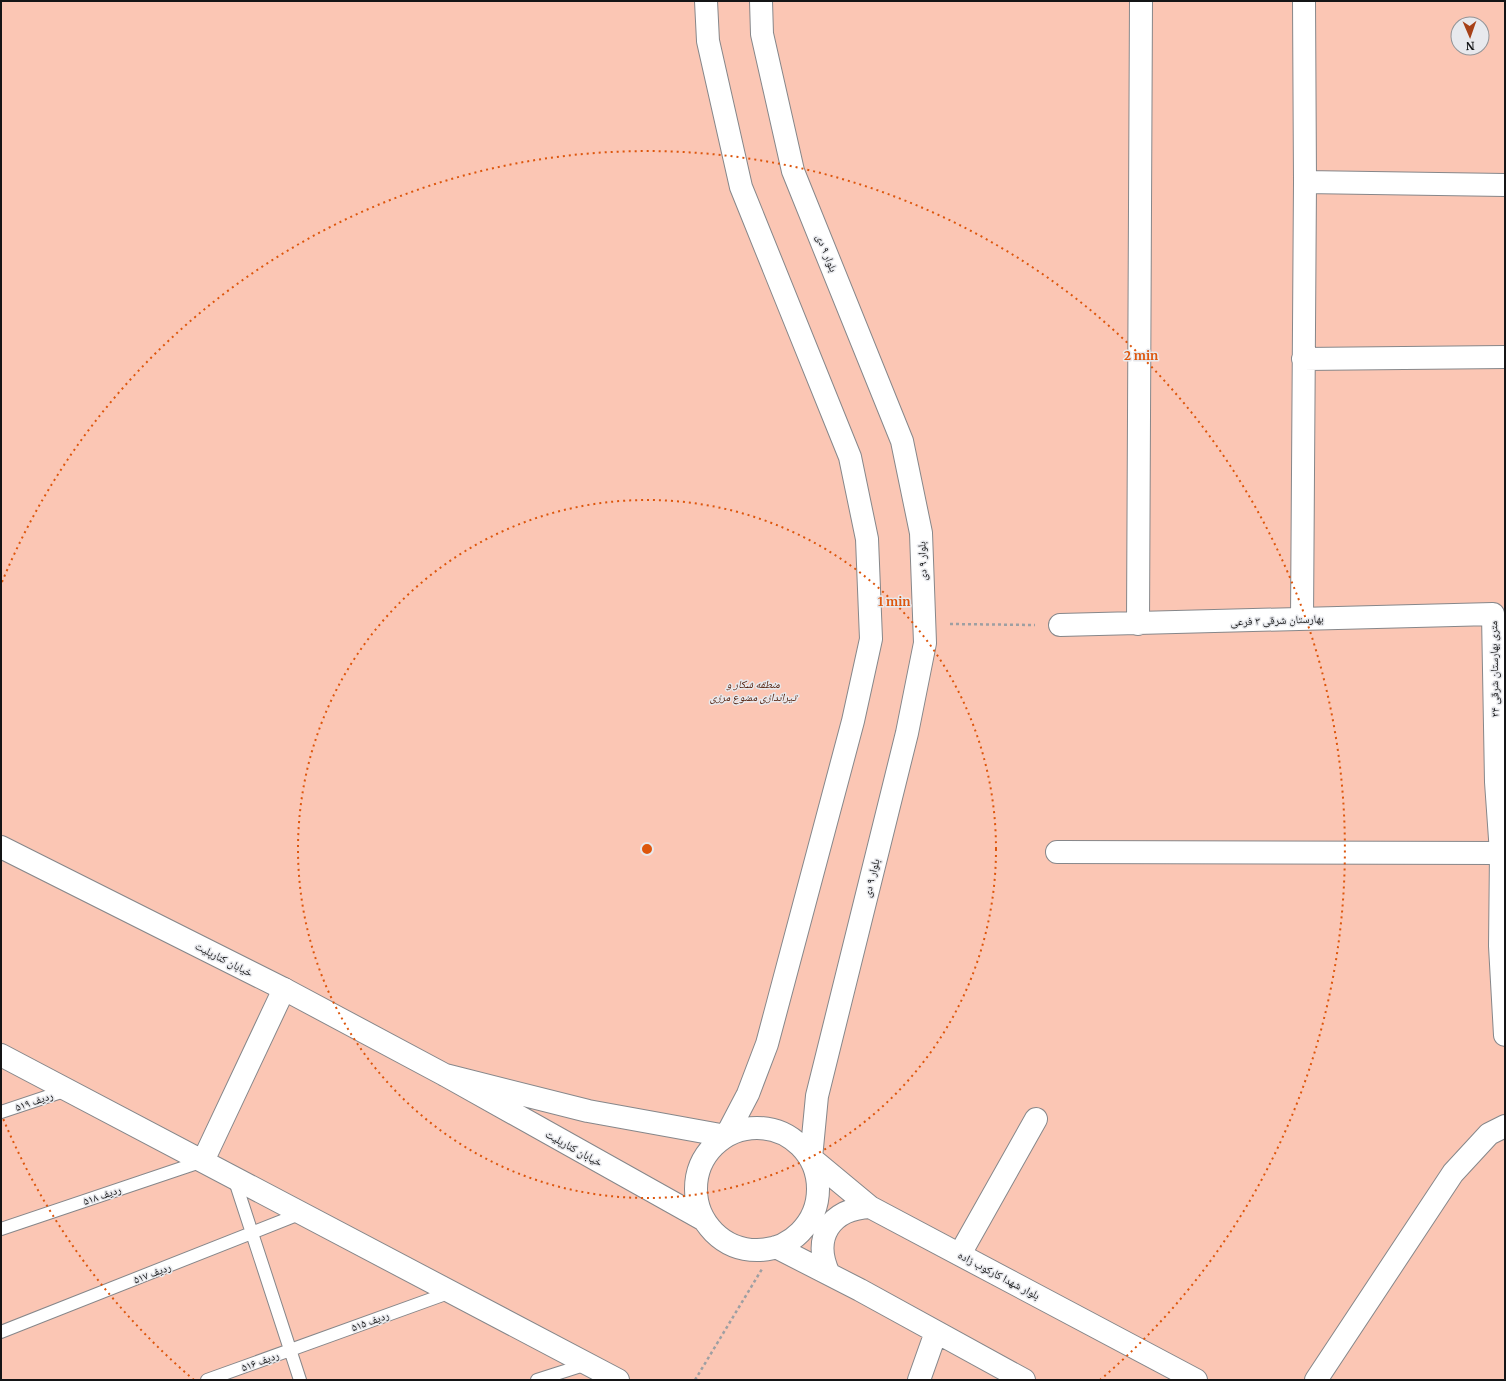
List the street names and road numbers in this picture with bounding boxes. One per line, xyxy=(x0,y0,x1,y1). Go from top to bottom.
street label: بلوار ۹ دی xyxy=(813,232,841,274)
street label: بلوار ۹ دی xyxy=(914,541,930,581)
street label: بهارستان شرقی ۳ فرعی xyxy=(1230,611,1324,629)
street label: ۲۴ متری بهارستان شرقی xyxy=(1486,621,1502,717)
street label: بلوار ۹ دی xyxy=(859,857,883,899)
street label: خیابان کنارپلیت xyxy=(193,939,255,980)
street label: ردیف ۵۱۹ xyxy=(13,1088,55,1114)
street label: خیابان کنارپلیت xyxy=(543,1127,605,1169)
street label: ردیف ۵۱۸ xyxy=(81,1182,123,1208)
street label: بلوار شهدا کارکوب زاده xyxy=(956,1248,1042,1302)
street label: ردیف ۵۱۷ xyxy=(131,1259,173,1287)
street label: ردیف ۵۱۵ xyxy=(349,1308,391,1334)
street label: ردیف ۵۱۶ xyxy=(239,1348,281,1374)

